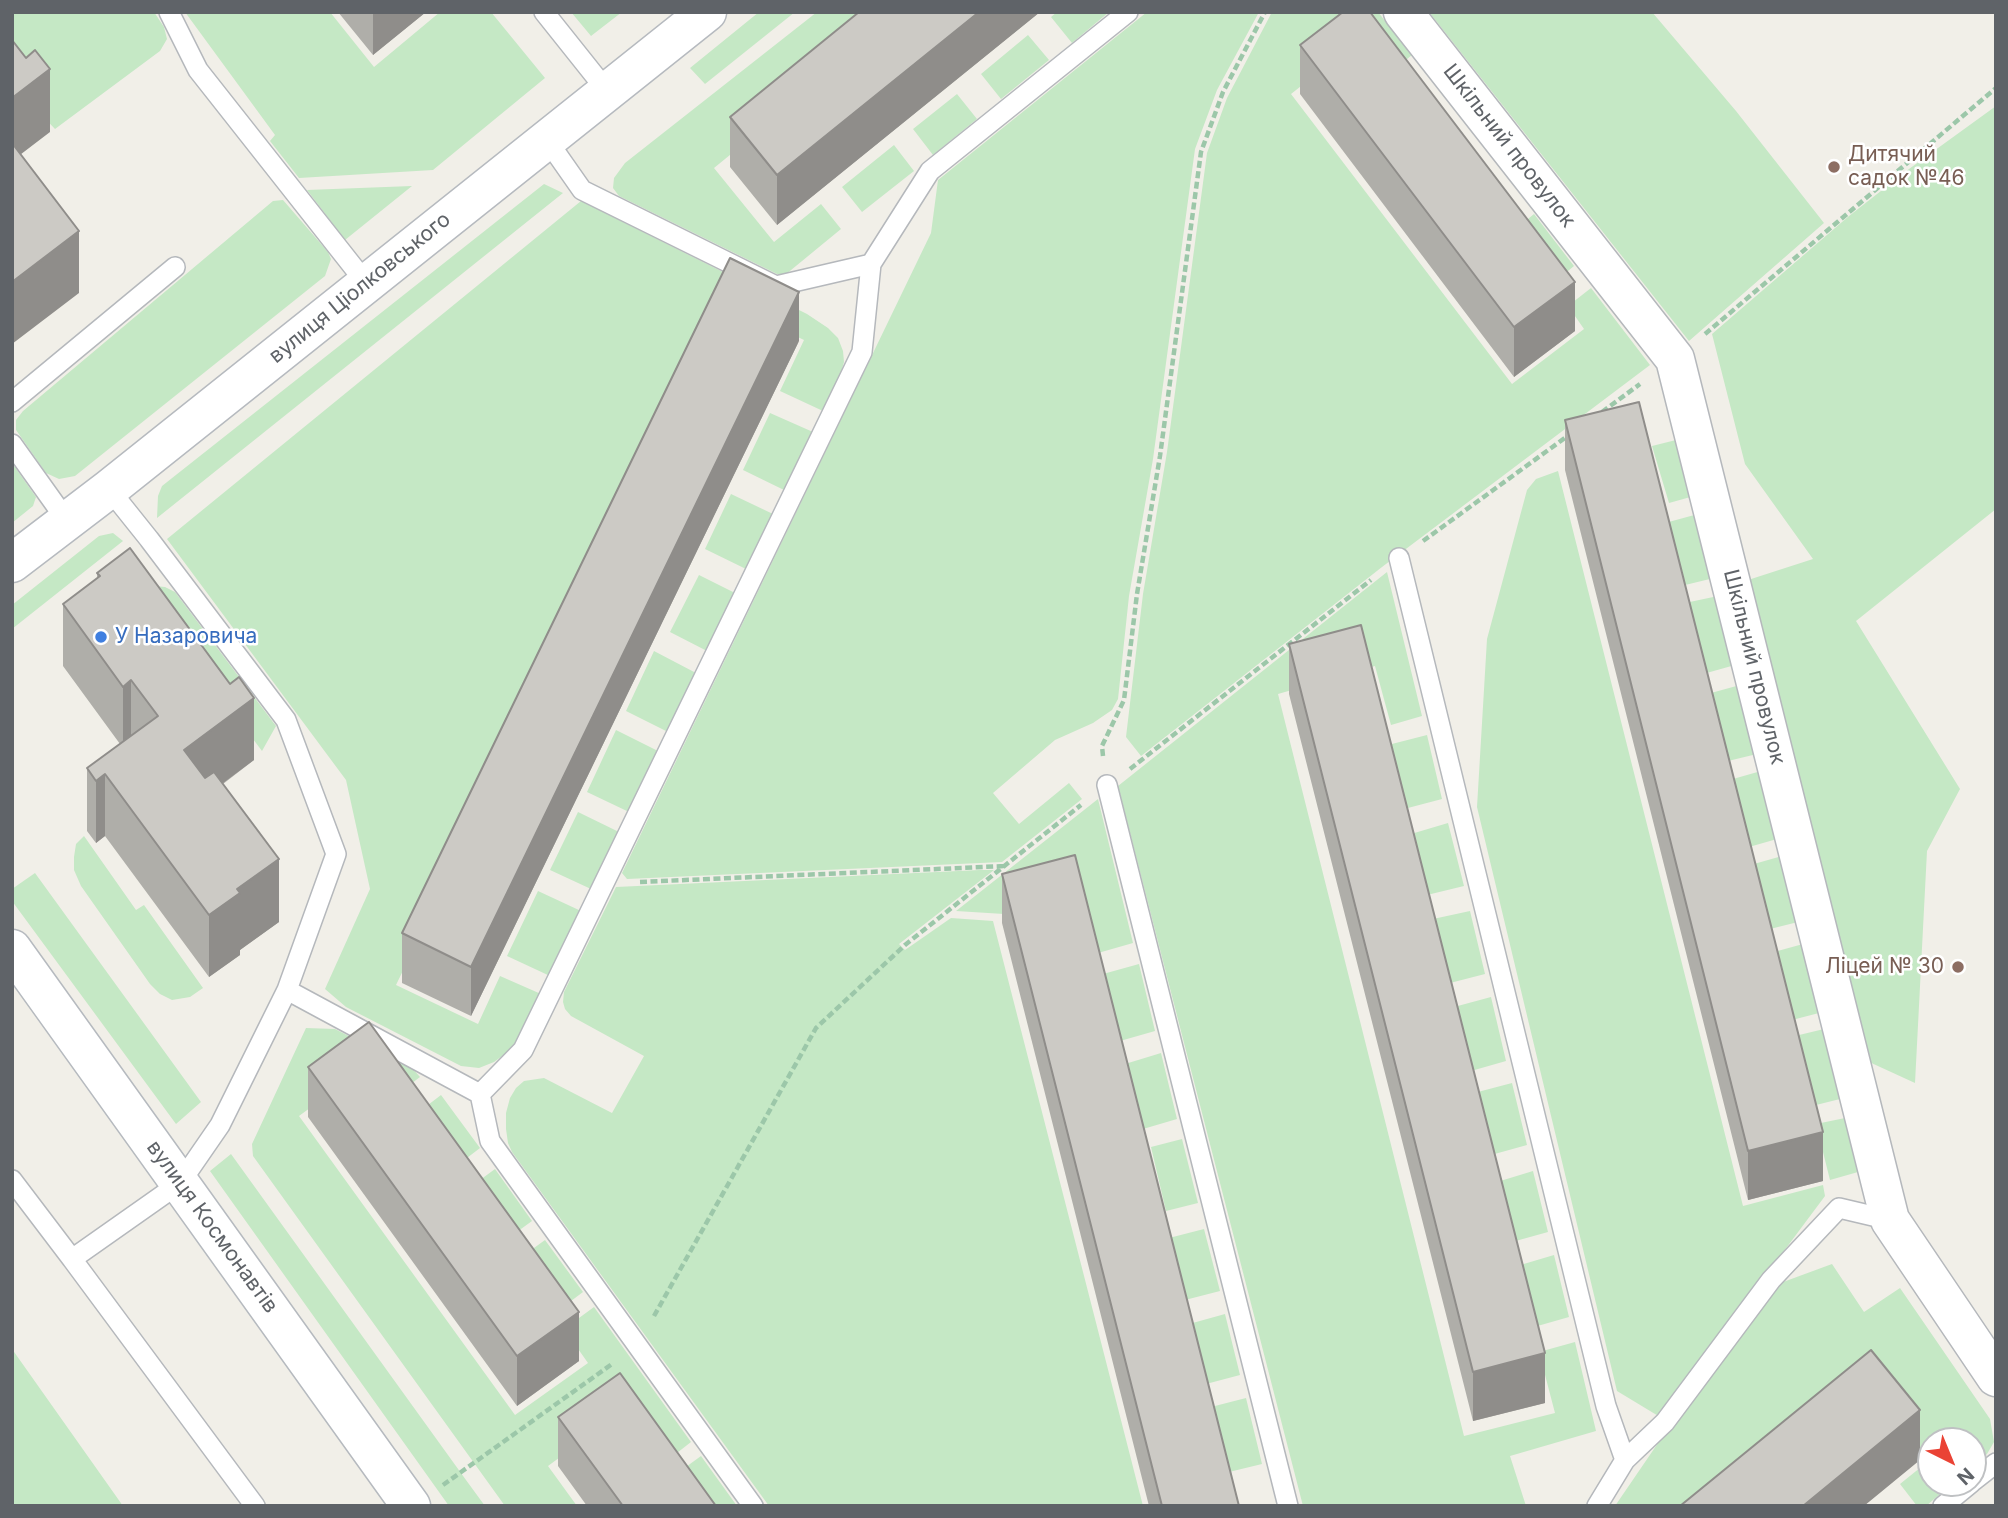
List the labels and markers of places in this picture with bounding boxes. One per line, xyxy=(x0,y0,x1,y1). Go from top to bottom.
place label: Дитячий садок №46 xyxy=(1848,142,1965,192)
marker: Дитячий садок №46 xyxy=(1826,159,1842,175)
place label: У Назаровича xyxy=(115,624,257,650)
marker: У Назаровича xyxy=(93,629,109,645)
place label: Ліцей № 30 xyxy=(1825,954,1944,980)
marker: Ліцей № 30 xyxy=(1950,959,1966,975)

